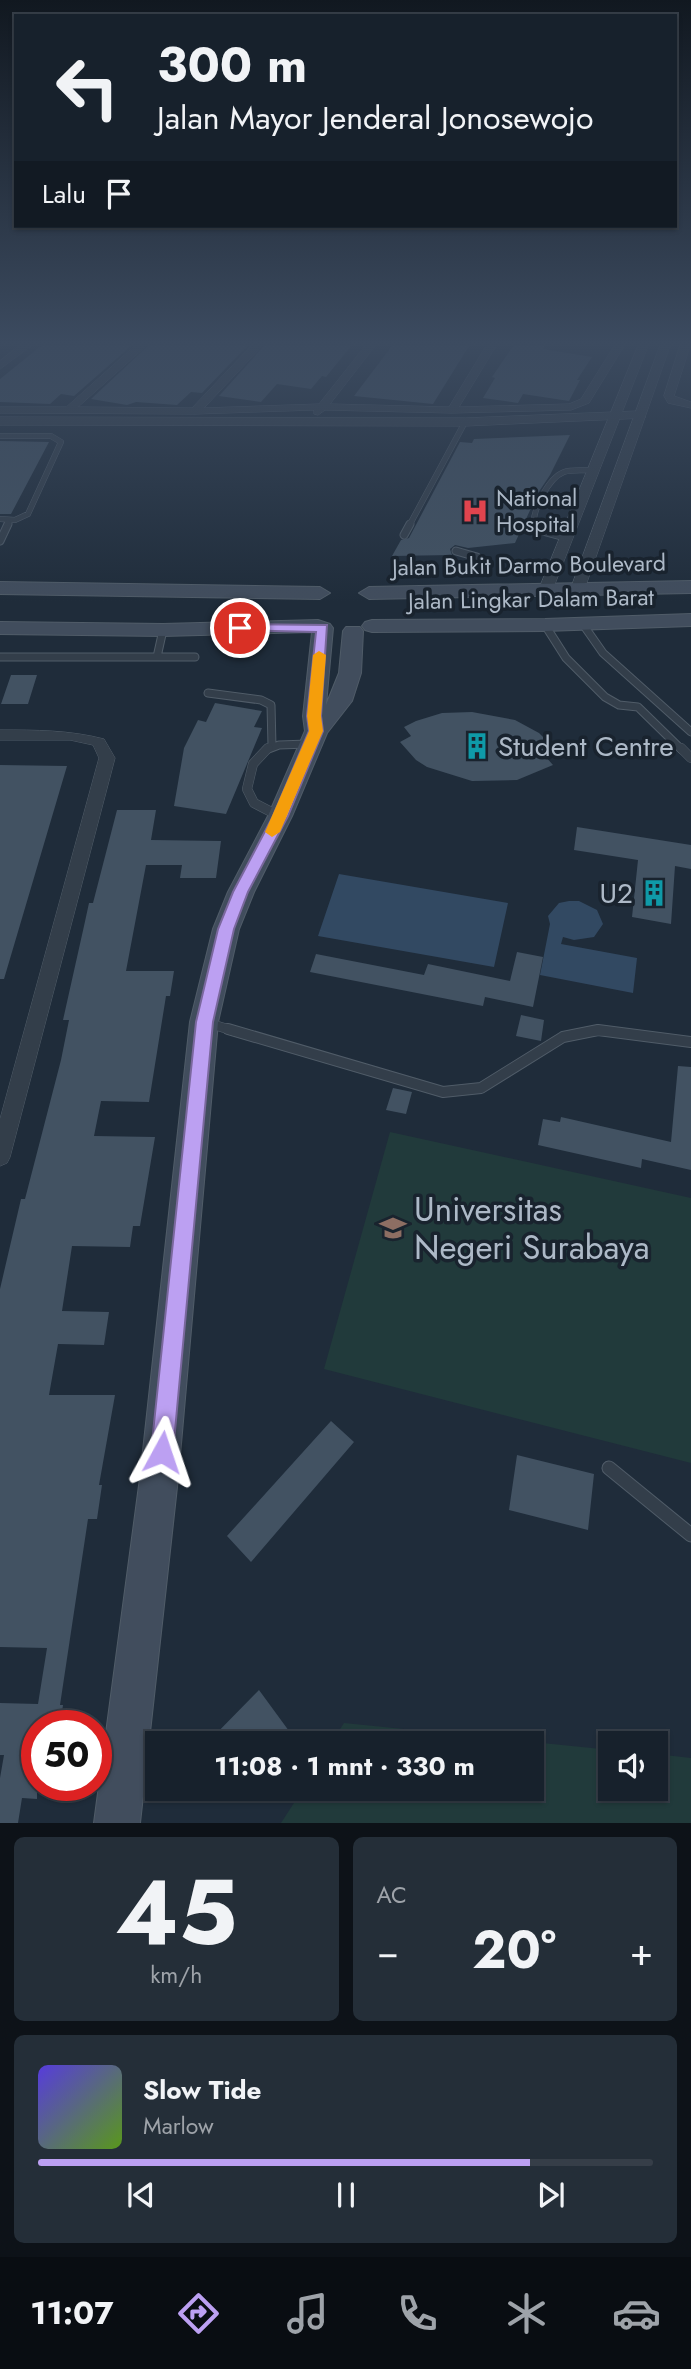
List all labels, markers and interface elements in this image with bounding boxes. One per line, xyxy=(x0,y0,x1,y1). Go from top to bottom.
text: 300 m xyxy=(157,30,307,100)
icon: left xyxy=(42,42,133,133)
text: Jalan Mayor Jenderal Jonosewojo xyxy=(157,95,594,141)
text: Lalu xyxy=(42,175,86,213)
icon: arrive xyxy=(100,175,138,213)
place label: National Hospital xyxy=(496,481,577,541)
hospital icon: National Hospital xyxy=(460,496,490,526)
street label: Jalan Bukit Darmo Boulevard xyxy=(389,546,666,584)
street label: Jalan Lingkar Dalam Barat xyxy=(405,580,655,618)
pin xyxy=(210,598,270,658)
icon: arrive xyxy=(221,609,259,647)
place label: Student Centre xyxy=(498,726,674,767)
building icon: Student Centre xyxy=(462,731,492,761)
place label: U2 xyxy=(600,873,633,914)
building icon: U2 xyxy=(639,878,669,908)
place label: Universitas Negeri Surabaya xyxy=(414,1186,650,1271)
school or university icon: Universitas Negeri Surabaya xyxy=(378,1213,408,1243)
position arrow xyxy=(125,1415,199,1489)
speed limit sign: 50 xyxy=(21,1710,112,1801)
map controls xyxy=(598,1731,668,1801)
button: sound xyxy=(598,1731,668,1801)
text: 11:08 · 1 mnt · 330 m xyxy=(214,1747,475,1785)
text: 45 xyxy=(115,1847,237,1978)
text: AC xyxy=(377,1878,407,1912)
text: 20° xyxy=(472,1912,556,1988)
text: − xyxy=(377,1924,399,1979)
text: + xyxy=(630,1924,653,1979)
text: km/h xyxy=(150,1958,202,1992)
text: Slow Tide xyxy=(143,2071,262,2109)
text: Marlow xyxy=(143,2109,214,2143)
icon: previous xyxy=(122,2176,160,2214)
icon: pause xyxy=(327,2176,365,2214)
icon: next xyxy=(532,2176,570,2214)
icon: directions xyxy=(174,2289,223,2338)
icon: music xyxy=(283,2289,332,2338)
icon: phone xyxy=(393,2289,442,2338)
icon: climate xyxy=(502,2289,551,2338)
icon: car xyxy=(612,2289,661,2338)
text: 11:07 xyxy=(30,2290,114,2336)

